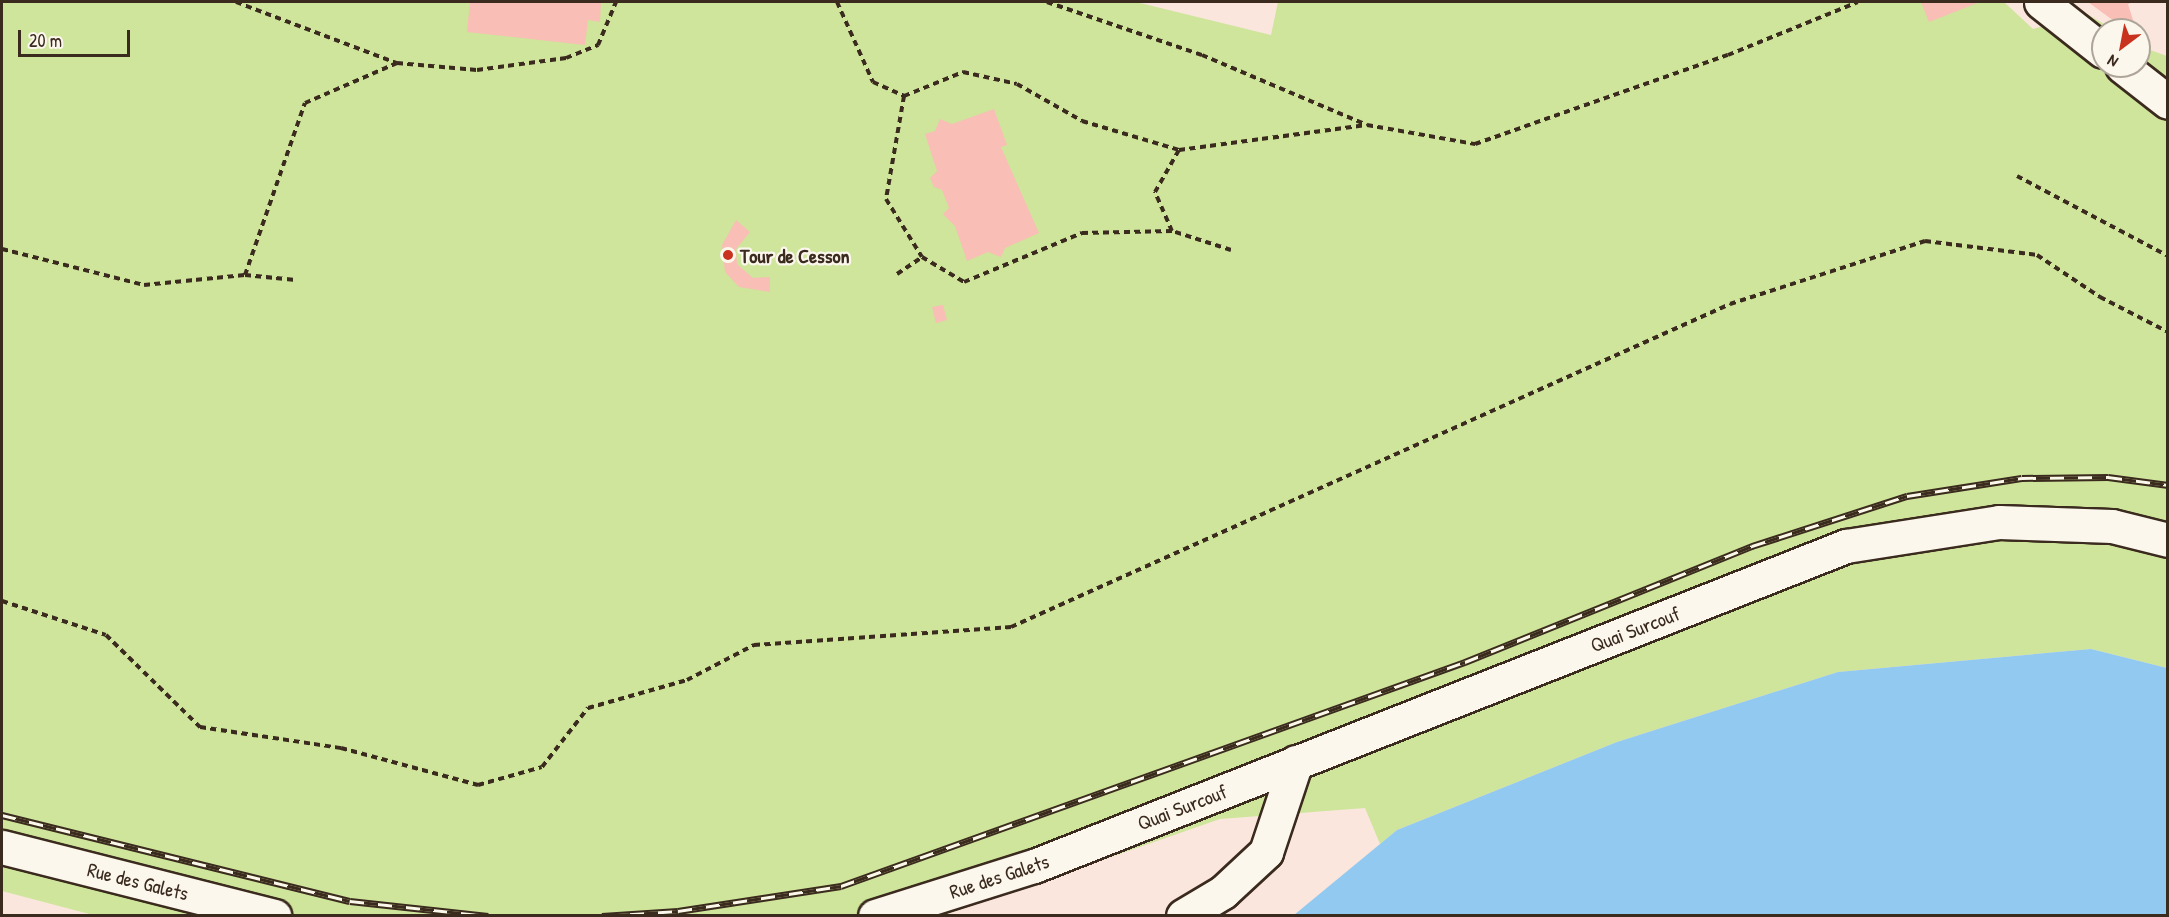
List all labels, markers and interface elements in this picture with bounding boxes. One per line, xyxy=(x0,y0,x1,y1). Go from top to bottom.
scale bar xyxy=(21,18,134,56)
north arrow xyxy=(2091,18,2151,78)
text: 20 m xyxy=(29,28,62,53)
text: N xyxy=(2103,50,2122,73)
place label: Tour de Cesson xyxy=(740,243,849,267)
marker: Tour de Cesson xyxy=(721,248,735,262)
street label: Quai Surcouf xyxy=(1587,601,1683,657)
street label: Quai Surcouf xyxy=(1134,779,1230,835)
street label: Rue des Galets xyxy=(946,849,1052,903)
street label: Rue des Galets xyxy=(85,857,191,905)

